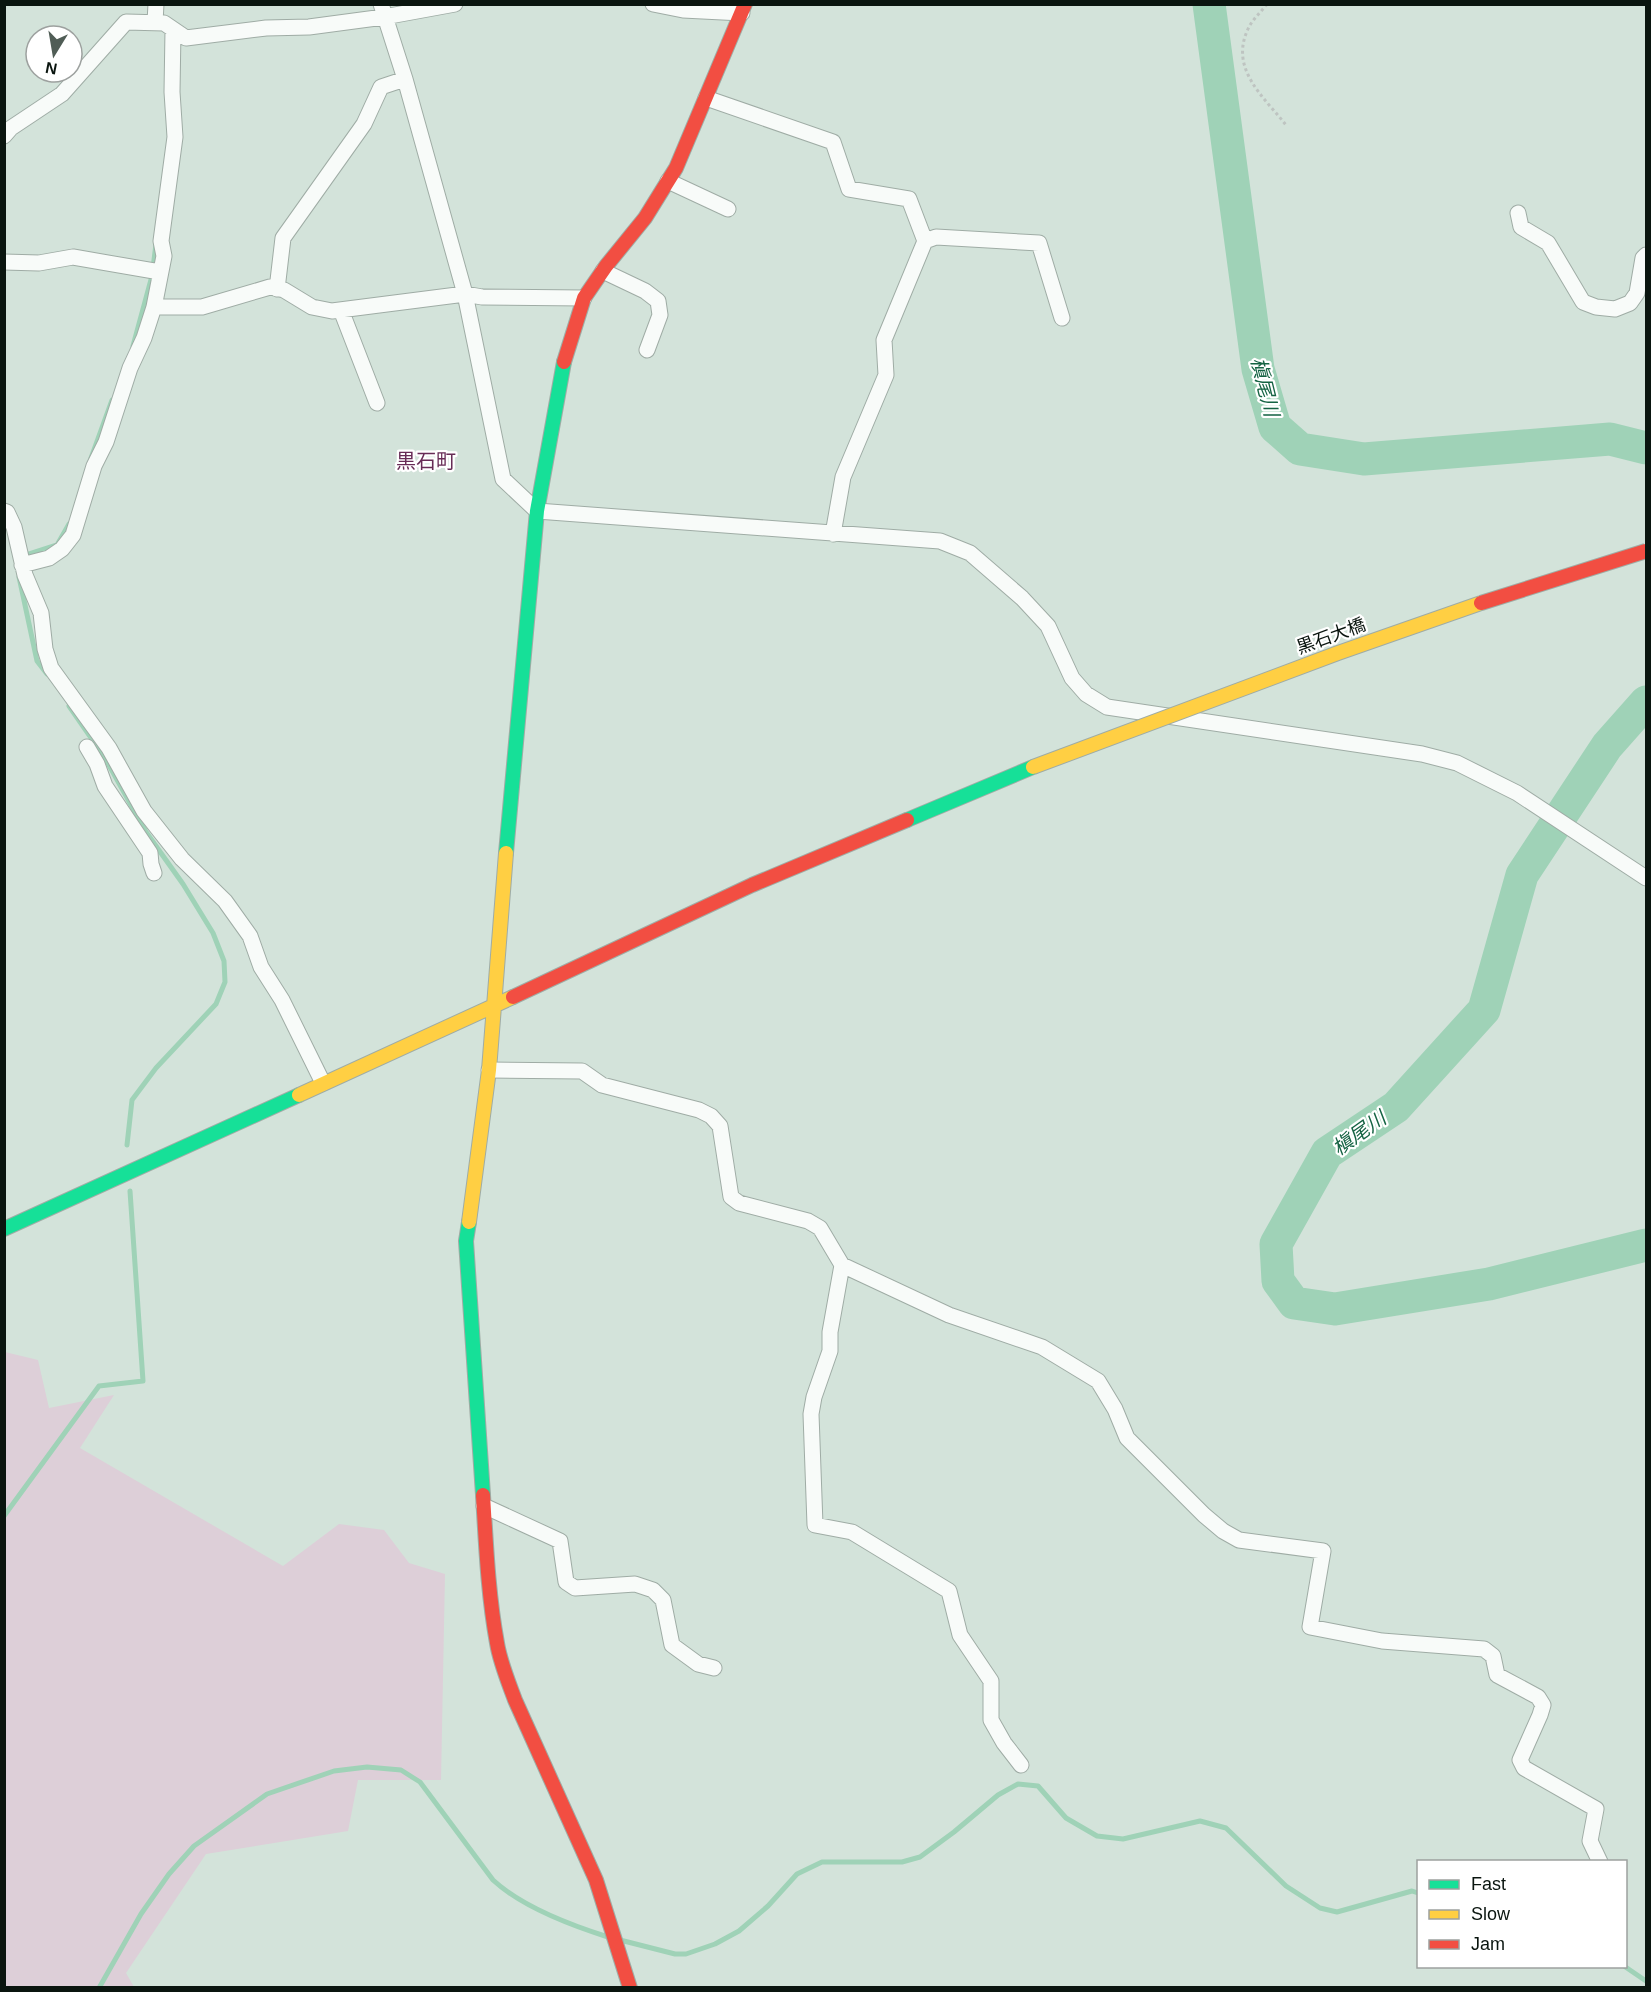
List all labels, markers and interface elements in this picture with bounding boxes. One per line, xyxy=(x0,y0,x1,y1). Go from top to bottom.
north arrow xyxy=(24,24,84,84)
text: N xyxy=(44,59,59,78)
water label: 槇尾川 xyxy=(1247,355,1283,421)
district label: 黒石町 xyxy=(396,450,456,472)
street label: 黒石大橋 xyxy=(1294,614,1368,658)
water label: 槇尾川 xyxy=(1328,1106,1392,1159)
legend xyxy=(1417,1860,1627,1968)
text: Fast xyxy=(1471,1874,1506,1894)
text: Slow xyxy=(1471,1904,1511,1924)
text: Jam xyxy=(1471,1934,1505,1954)

